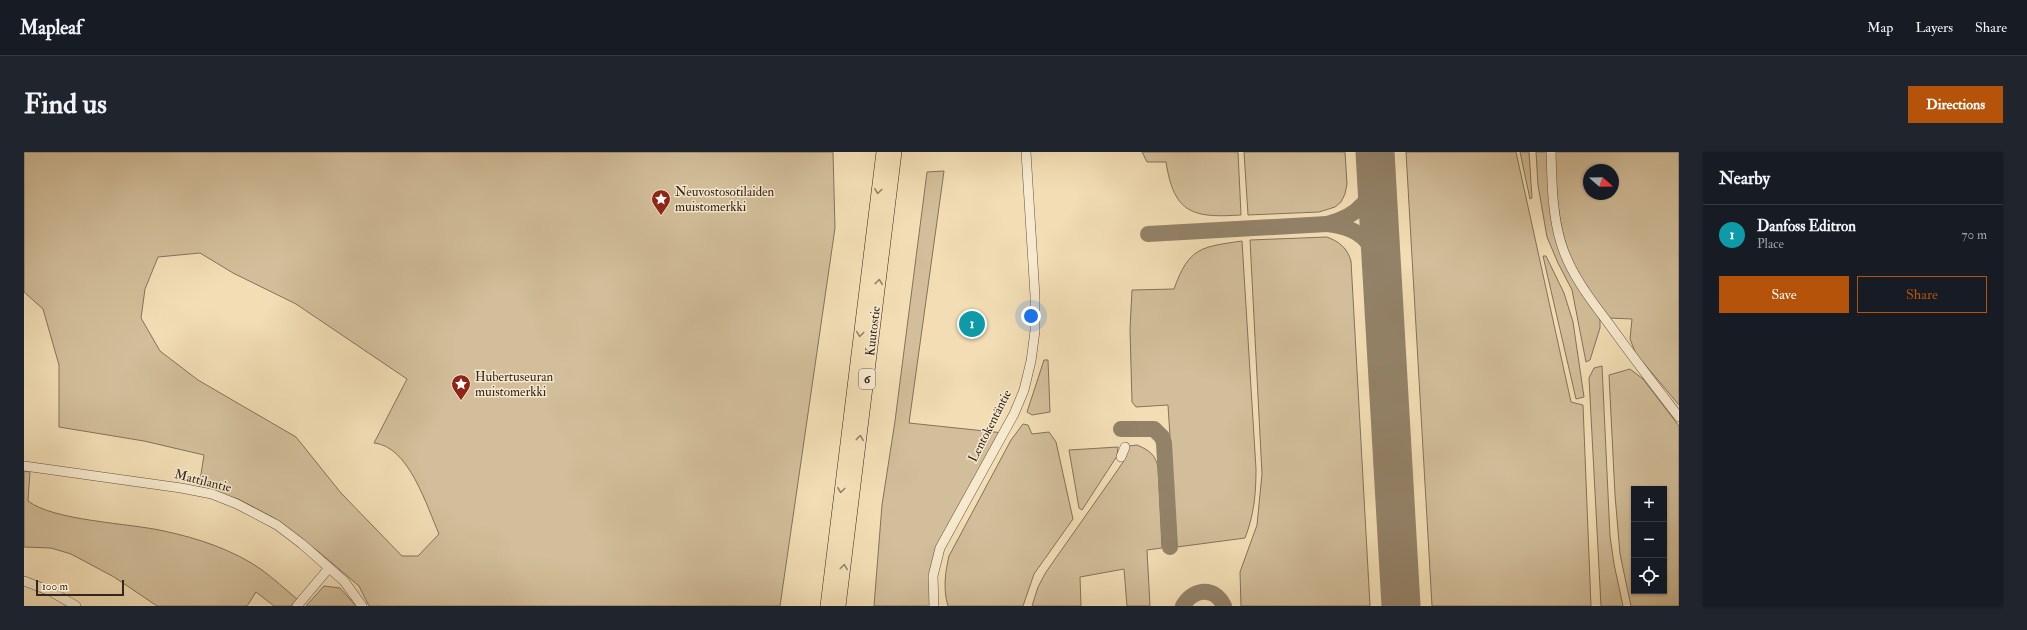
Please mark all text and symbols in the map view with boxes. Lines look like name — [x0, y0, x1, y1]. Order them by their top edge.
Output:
text: Mapleaf — [20, 16, 82, 40]
text: Map — [1867, 19, 1893, 36]
text: Layers — [1915, 19, 1953, 36]
text: Share — [1975, 19, 2007, 36]
button: Directions — [1908, 86, 2003, 123]
text: Find us — [24, 87, 107, 122]
north arrow — [1583, 164, 1619, 200]
text: Nearby — [1719, 168, 1770, 189]
place label: Neuvostosotilaiden muistomerkki — [675, 184, 774, 215]
place icon: Neuvostosotilaiden muistomerkki — [650, 188, 672, 216]
one-way arrow — [874, 188, 883, 194]
text: Danfoss Editron — [1757, 217, 1856, 236]
text: 1 — [1730, 227, 1734, 243]
text: 70 m — [1962, 227, 1987, 243]
text: Place — [1757, 236, 1784, 252]
button: Save — [1719, 276, 1849, 313]
button: Share — [1857, 276, 1987, 313]
one-way arrow — [875, 278, 884, 285]
street label: Kuutostie — [862, 305, 884, 357]
your location — [1021, 306, 1041, 326]
pin: 1 — [959, 309, 985, 339]
one-way arrow — [856, 331, 865, 337]
place label: Hubertuseuran muistomerkki — [475, 369, 554, 400]
road number: 6 — [859, 369, 875, 389]
place icon: Hubertuseuran muistomerkki — [450, 373, 472, 401]
street label: Lentokentäntie — [965, 387, 1015, 465]
one-way arrow — [855, 435, 864, 441]
street label: Mattilantie — [173, 466, 234, 496]
map controls — [1631, 486, 1667, 594]
button: + — [1631, 486, 1667, 522]
one-way arrow — [837, 487, 846, 493]
button: − — [1631, 522, 1667, 558]
button: locate — [1631, 558, 1667, 594]
one-way arrow — [839, 564, 848, 570]
scale bar — [36, 578, 124, 597]
text: 100 m — [42, 580, 68, 593]

